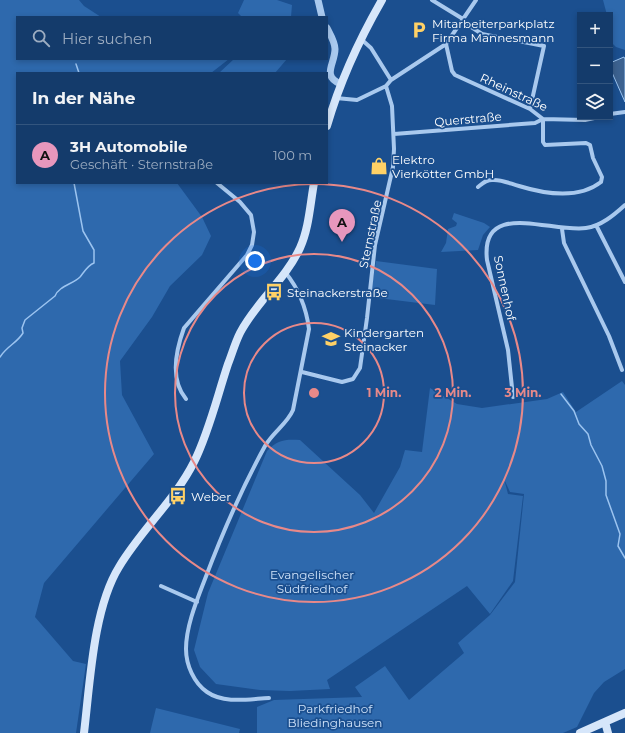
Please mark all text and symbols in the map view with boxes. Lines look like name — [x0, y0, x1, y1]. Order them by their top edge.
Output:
map controls — [577, 12, 613, 120]
button: + — [577, 12, 613, 48]
search box — [16, 16, 328, 60]
place label: Mitarbeiterparkplatz Firma Mannesmann — [432, 16, 555, 45]
parking icon: Mitarbeiterparkplatz Firma Mannesmann — [409, 20, 429, 40]
icon: search — [30, 27, 52, 49]
text: Hier suchen — [62, 29, 152, 48]
button: − — [577, 48, 613, 84]
street label: Rheinstraße — [478, 70, 550, 114]
button: layers — [577, 84, 613, 120]
text: In der Nähe — [32, 88, 136, 108]
street label: Querstraße — [434, 109, 502, 129]
text: 3H Automobile — [70, 137, 187, 156]
text: A — [40, 147, 50, 163]
text: 100 m — [273, 147, 312, 163]
place label: Elektro Vierkötter GmbH — [392, 152, 494, 181]
text: Geschäft · Sternstraße — [70, 156, 213, 172]
shop icon: Elektro Vierkötter GmbH — [369, 156, 389, 176]
street label: Sternstraße — [355, 198, 385, 270]
pin: A — [329, 209, 355, 242]
your location — [245, 251, 265, 271]
street label: Sonnenhof — [491, 254, 519, 323]
bus stop icon: Steinackerstraße — [264, 282, 284, 302]
place label: Steinackerstraße — [287, 285, 388, 300]
place label: Kindergarten Steinacker — [344, 325, 424, 354]
school or university icon: Kindergarten Steinacker — [321, 329, 341, 349]
text: 1 Min. — [367, 385, 401, 400]
text: 2 Min. — [435, 385, 471, 400]
text: 3 Min. — [503, 385, 542, 400]
centre of rings — [307, 386, 321, 400]
bus stop icon: Weber — [168, 486, 188, 506]
place label: Weber — [191, 489, 231, 504]
park label: Evangelischer Südfriedhof — [270, 567, 354, 596]
park label: Parkfriedhof Bliedinghausen — [288, 701, 382, 730]

